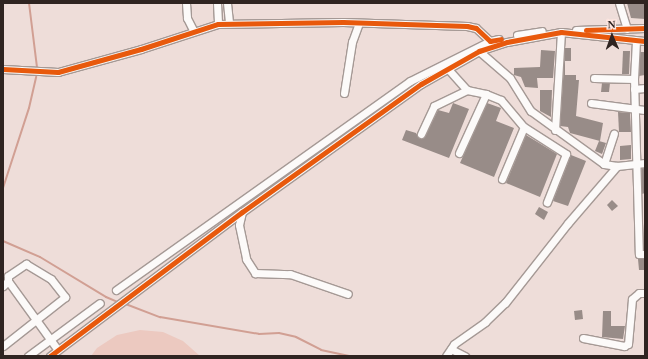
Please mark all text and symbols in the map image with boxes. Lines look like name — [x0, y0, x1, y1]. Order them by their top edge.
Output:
north arrow — [592, 16, 632, 56]
text: N — [607, 18, 616, 30]

